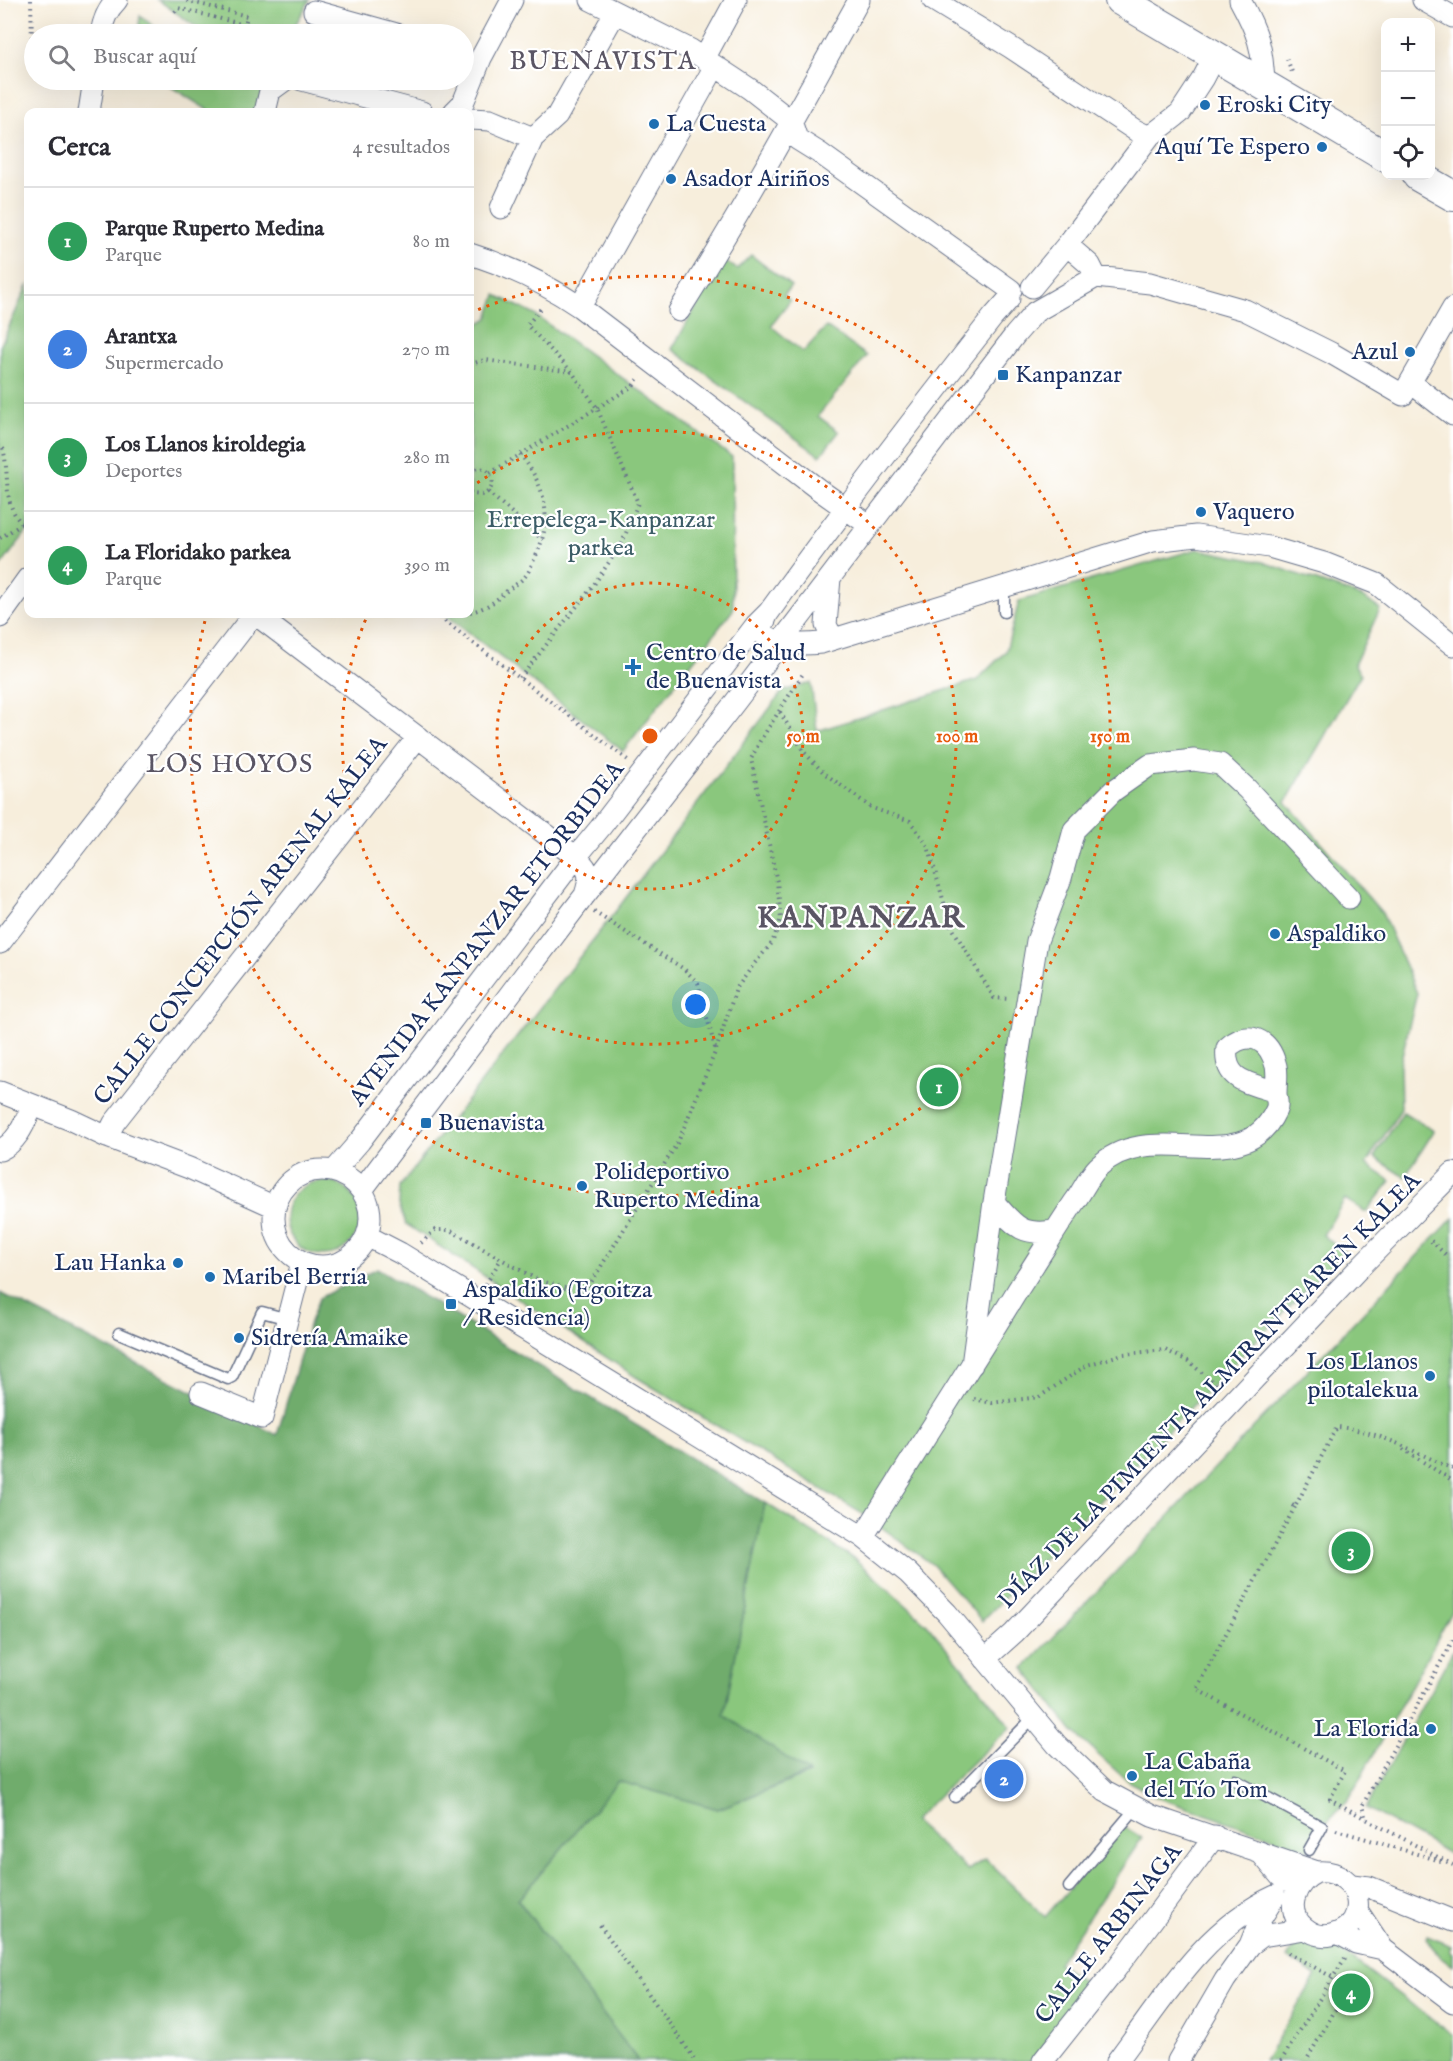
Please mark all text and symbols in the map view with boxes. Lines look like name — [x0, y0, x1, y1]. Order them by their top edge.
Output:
map controls — [1381, 18, 1435, 180]
button: + — [1381, 18, 1435, 72]
search box — [24, 24, 474, 90]
icon: search — [45, 41, 78, 74]
text: Buscar aquí — [93, 43, 196, 71]
district label: BUENAVISTA — [509, 45, 697, 78]
button: − — [1381, 72, 1435, 126]
place label: Eroski City — [1217, 90, 1332, 121]
marker: Eroski City — [1198, 98, 1212, 112]
place label: La Cuesta — [666, 109, 767, 140]
marker: La Cuesta — [647, 117, 661, 131]
button: locate — [1381, 126, 1435, 180]
text: Cerca — [48, 131, 110, 164]
place label: Aquí Te Espero — [1154, 132, 1310, 163]
text: 4 resultados — [352, 135, 450, 160]
marker: Aquí Te Espero — [1315, 140, 1329, 154]
place label: Asador Airiños — [682, 164, 830, 195]
marker: Asador Airiños — [664, 172, 678, 186]
text: Parque Ruperto Medina — [105, 215, 324, 243]
text: 1 — [64, 229, 71, 254]
text: 80 m — [413, 229, 450, 254]
text: Parque — [105, 243, 162, 268]
text: Arantxa — [105, 323, 177, 351]
text: 2 — [63, 337, 72, 362]
text: 270 m — [402, 337, 450, 362]
place label: Azul — [1351, 337, 1398, 368]
marker: Azul — [1403, 345, 1417, 359]
text: Supermercado — [105, 351, 224, 376]
place label: Kanpanzar — [1015, 360, 1122, 391]
marker: Kanpanzar — [996, 368, 1010, 382]
text: Los Llanos kiroldegia — [105, 431, 305, 459]
text: 3 — [64, 445, 71, 470]
text: 280 m — [403, 445, 450, 470]
text: Deportes — [105, 459, 182, 484]
place label: Vaquero — [1212, 497, 1295, 528]
park label: Errepelega-Kanpanzar parkea — [487, 505, 715, 564]
marker: Vaquero — [1194, 505, 1208, 519]
text: La Floridako parkea — [105, 539, 291, 567]
text: 4 — [63, 553, 72, 578]
text: 390 m — [404, 553, 450, 578]
text: Parque — [105, 567, 162, 592]
place label: Centro de Salud de Buenavista — [646, 638, 806, 697]
marker: Centro de Salud de Buenavista — [624, 658, 642, 676]
centre of rings — [640, 726, 660, 746]
text: 50 m — [786, 726, 820, 749]
text: 100 m — [936, 726, 978, 749]
text: 150 m — [1090, 726, 1130, 749]
street label: CALLE CONCEPCIÓN ARENAL KALEA — [87, 730, 395, 1112]
district label: LOS HOYOS — [146, 748, 314, 781]
street label: AVENIDA KANPANZAR ETORBIDEA — [342, 755, 632, 1114]
district label: KANPANZAR — [757, 900, 966, 938]
place label: Aspaldiko — [1286, 919, 1386, 950]
marker: Aspaldiko — [1268, 927, 1282, 941]
your location — [681, 990, 710, 1019]
pin: 1 — [920, 1064, 958, 1110]
place label: Buenavista — [438, 1108, 545, 1139]
marker: Buenavista — [419, 1116, 433, 1130]
place label: Polideportivo Ruperto Medina — [594, 1157, 760, 1216]
street label: DÍAZ DE LA PIMIENTA ALMIRANTEAREN KALEA — [992, 1165, 1429, 1616]
marker: Polideportivo Ruperto Medina — [575, 1179, 589, 1193]
place label: Lau Hanka — [54, 1248, 167, 1279]
marker: Lau Hanka — [171, 1256, 185, 1270]
place label: Maribel Berria — [222, 1262, 368, 1293]
marker: Maribel Berria — [203, 1270, 217, 1284]
place label: Aspaldiko (Egoitza / Residencia) — [462, 1275, 653, 1334]
marker: Aspaldiko (Egoitza / Residencia) — [444, 1297, 458, 1311]
place label: Sidrería Amaike — [251, 1323, 408, 1354]
marker: Sidrería Amaike — [232, 1331, 246, 1345]
place label: Los Llanos pilotalekua — [1306, 1347, 1419, 1406]
marker: Los Llanos pilotalekua — [1423, 1369, 1437, 1383]
pin: 3 — [1332, 1528, 1370, 1574]
place label: La Florida — [1313, 1714, 1420, 1745]
marker: La Florida — [1424, 1722, 1438, 1736]
place label: La Cabaña del Tío Tom — [1144, 1747, 1268, 1806]
pin: 2 — [984, 1756, 1024, 1802]
marker: La Cabaña del Tío Tom — [1125, 1769, 1139, 1783]
street label: CALLE ARBINAGA — [1029, 1837, 1190, 2031]
pin: 4 — [1332, 1970, 1370, 2016]

